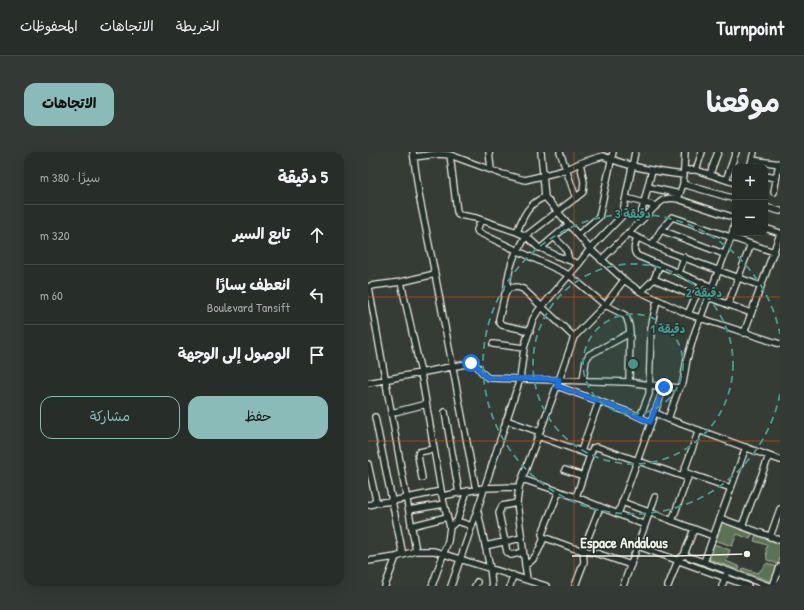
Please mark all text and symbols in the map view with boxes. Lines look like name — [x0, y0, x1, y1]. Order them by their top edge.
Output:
text: Turnpoint — [716, 15, 784, 41]
text: المحفوظات — [20, 16, 78, 35]
text: الاتجاهات — [100, 16, 154, 35]
text: الخريطة — [176, 16, 219, 35]
button: الاتجاهات — [24, 83, 114, 126]
text: موقعنا — [706, 83, 780, 121]
map controls — [732, 164, 768, 236]
button: + — [732, 164, 768, 200]
text: 5 دقيقة — [278, 165, 328, 188]
text: سيرًا · 380 m — [40, 168, 100, 186]
button: − — [732, 200, 768, 236]
text: 3 دقيقة — [615, 205, 651, 222]
text: تابع السير — [233, 223, 290, 244]
icon: ahead — [306, 224, 328, 246]
text: 320 m — [40, 226, 70, 244]
text: انعطف يسارًا — [216, 274, 290, 295]
icon: left — [306, 284, 328, 306]
text: 2 دقيقة — [686, 284, 722, 301]
text: 60 m — [40, 286, 63, 304]
text: Boulevard Tansift — [207, 298, 290, 316]
text: 1 دقيقة — [651, 320, 686, 337]
text: الوصول إلى الوجهة — [178, 343, 290, 364]
icon: arrive — [306, 344, 328, 366]
route start — [462, 354, 480, 372]
centre of rings — [626, 357, 640, 371]
route end — [655, 378, 673, 396]
button: مشاركة — [40, 396, 180, 439]
button: حفظ — [188, 396, 328, 439]
callout: Espace Andalous — [572, 529, 676, 556]
text: Espace Andalous — [580, 532, 668, 554]

